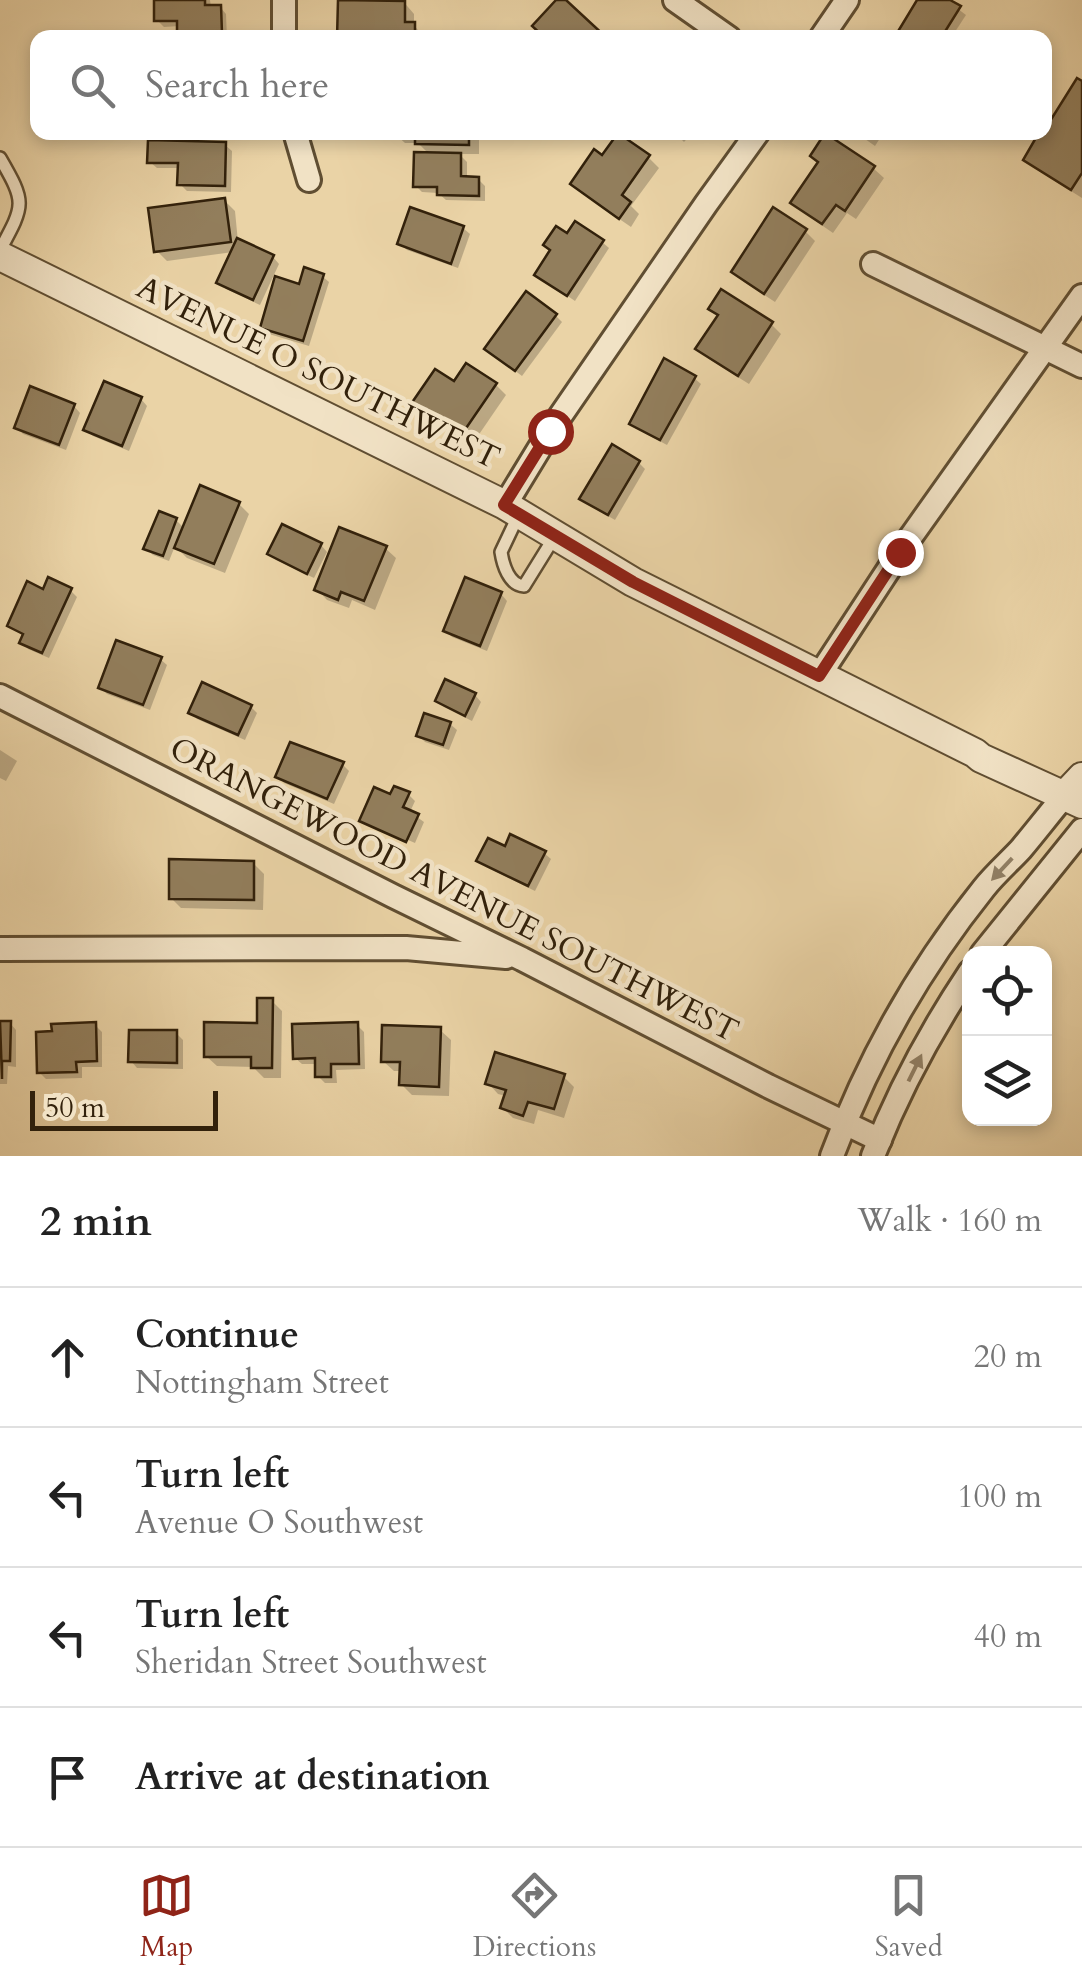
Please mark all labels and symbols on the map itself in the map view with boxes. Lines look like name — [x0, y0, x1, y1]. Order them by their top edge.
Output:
street label: AVENUE O SOUTHWEST — [129, 266, 507, 480]
route start — [528, 409, 574, 455]
route end — [878, 530, 924, 576]
street label: ORANGEWOOD AVENUE SOUTHWEST — [162, 727, 746, 1053]
one-way arrow — [991, 856, 1013, 881]
one-way arrow — [906, 1053, 923, 1082]
scale bar — [30, 1086, 218, 1130]

